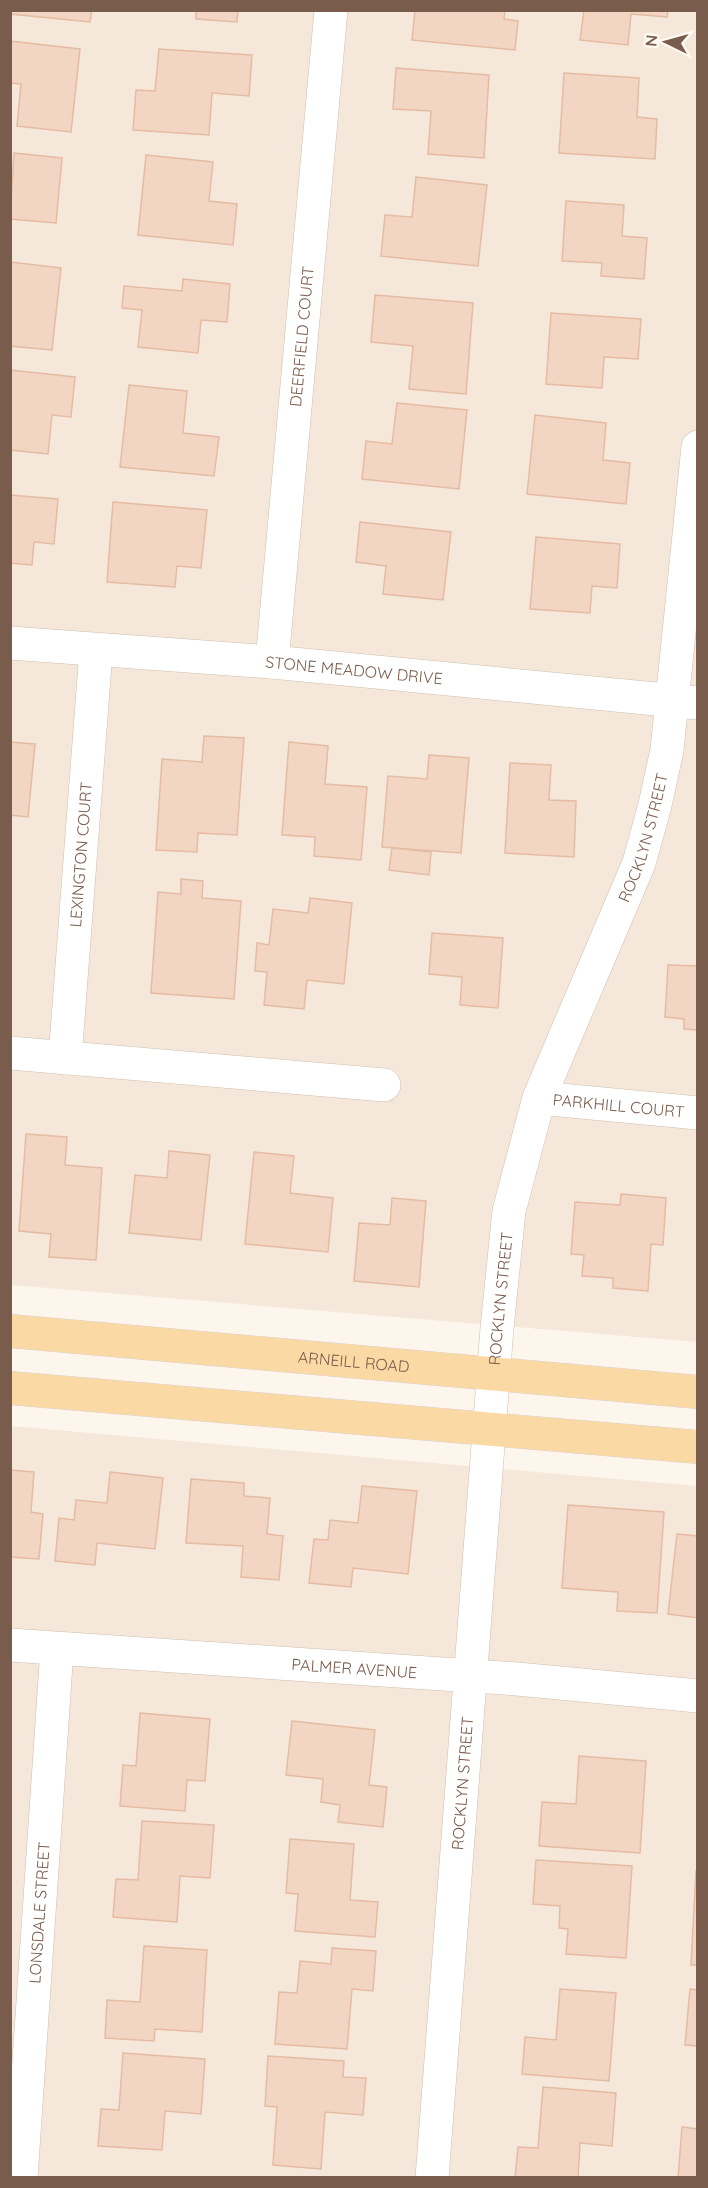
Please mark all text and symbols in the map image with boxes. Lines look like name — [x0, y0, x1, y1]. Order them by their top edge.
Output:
north arrow — [636, 12, 696, 72]
text: N — [641, 34, 662, 47]
street label: DEERFIELD COURT — [285, 265, 318, 408]
street label: STONE MEADOW DRIVE — [265, 652, 443, 688]
street label: ROCKLYN STREET — [614, 771, 672, 905]
street label: LEXINGTON COURT — [65, 781, 96, 928]
street label: PARKHILL COURT — [552, 1089, 686, 1122]
street label: ROCKLYN STREET — [484, 1231, 517, 1366]
street label: ARNEILL ROAD — [297, 1347, 410, 1376]
street label: PALMER AVENUE — [291, 1654, 418, 1682]
street label: ROCKLYN STREET — [447, 1715, 477, 1851]
street label: LONSDALE STREET — [24, 1841, 54, 1984]

